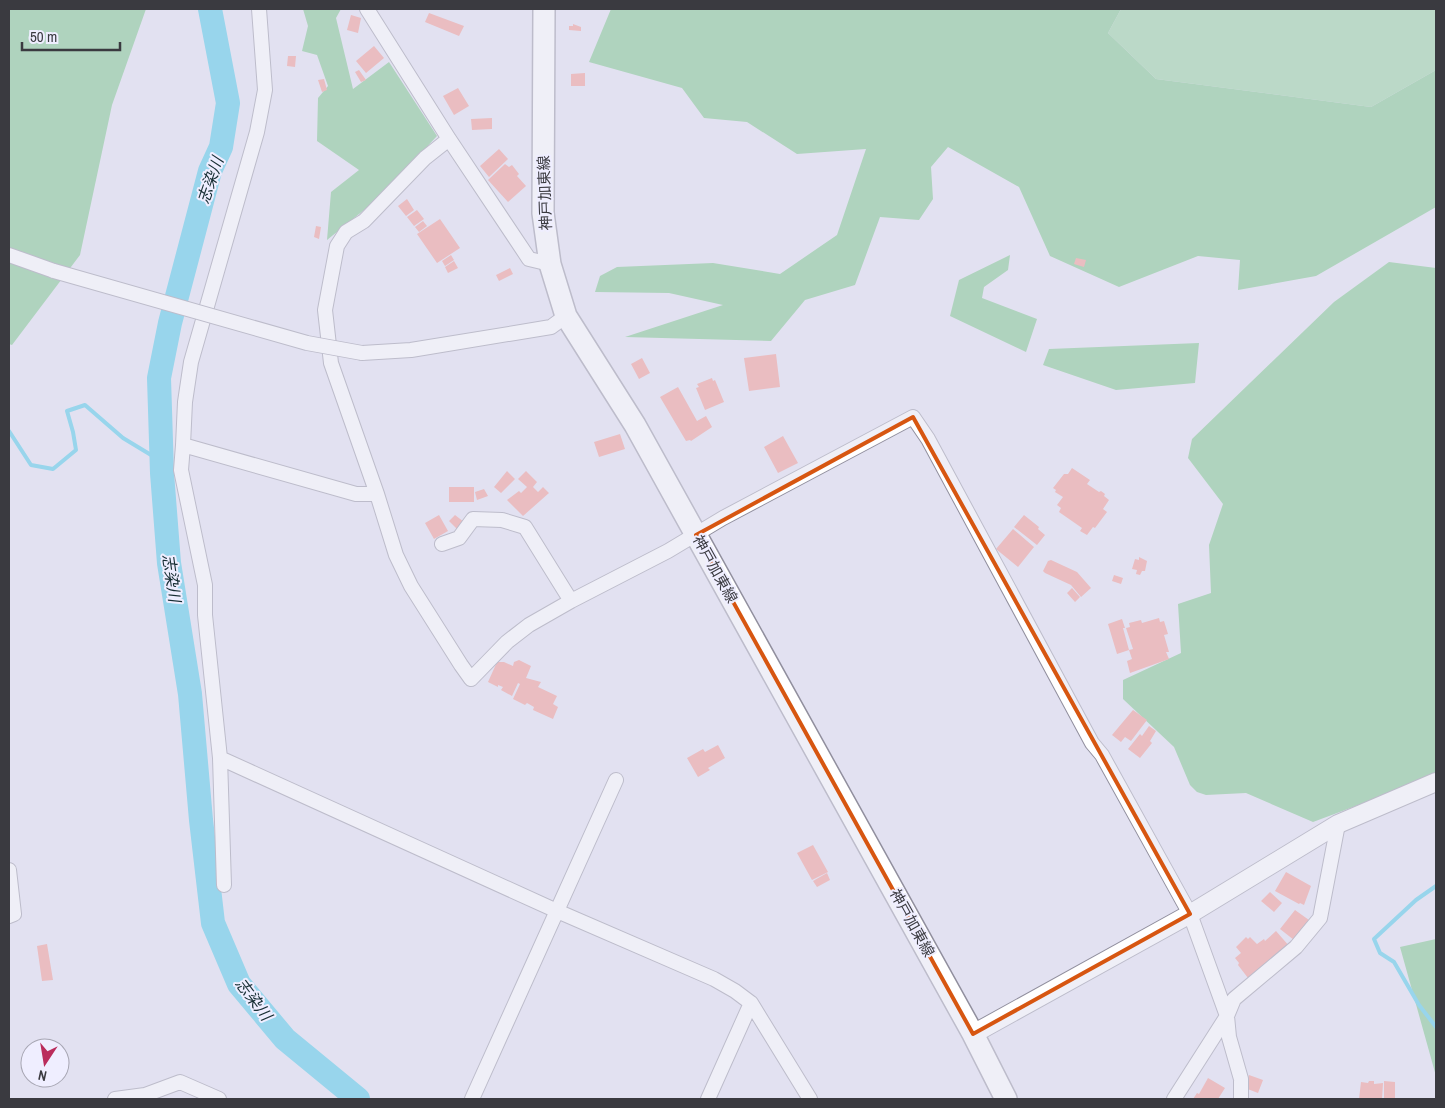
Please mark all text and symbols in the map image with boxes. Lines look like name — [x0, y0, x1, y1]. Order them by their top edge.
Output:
scale bar — [22, 20, 120, 52]
text: 50 m — [30, 26, 57, 47]
water label: 志染川 — [192, 152, 229, 206]
street label: 神戸加東線 — [533, 155, 556, 231]
street label: 神戸加東線 — [688, 531, 743, 607]
water label: 志染川 — [158, 553, 187, 605]
street label: 神戸加東線 — [885, 885, 940, 961]
water label: 志染川 — [231, 973, 278, 1026]
north arrow — [20, 1038, 70, 1088]
text: N — [36, 1066, 48, 1085]

